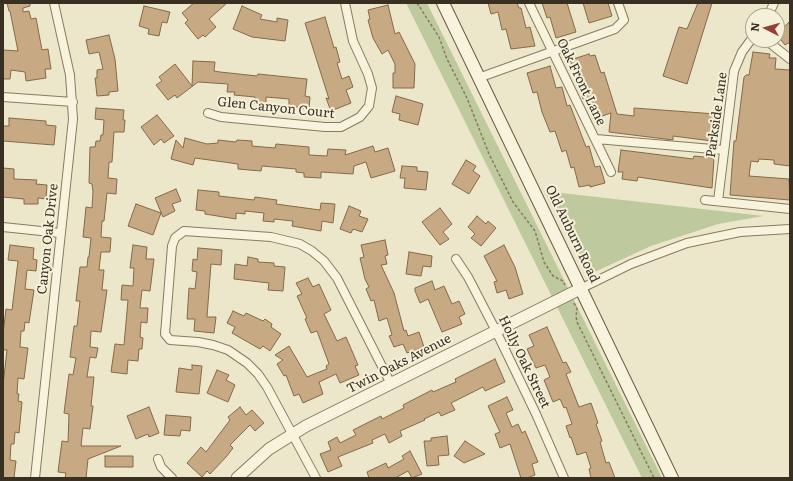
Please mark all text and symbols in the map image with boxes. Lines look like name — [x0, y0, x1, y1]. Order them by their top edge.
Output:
north arrow — [745, 8, 785, 48]
text: N — [746, 21, 762, 32]
street label: Oak Front Lane — [553, 36, 609, 128]
street label: Parkside Lane — [703, 71, 731, 159]
street label: Glen Canyon Court — [217, 94, 335, 122]
street label: Canyon Oak Drive — [34, 183, 62, 295]
street label: Old Auburn Road — [542, 183, 602, 285]
street label: Holly Oak Street — [495, 313, 553, 411]
street label: Twin Oaks Avenue — [344, 331, 454, 397]

